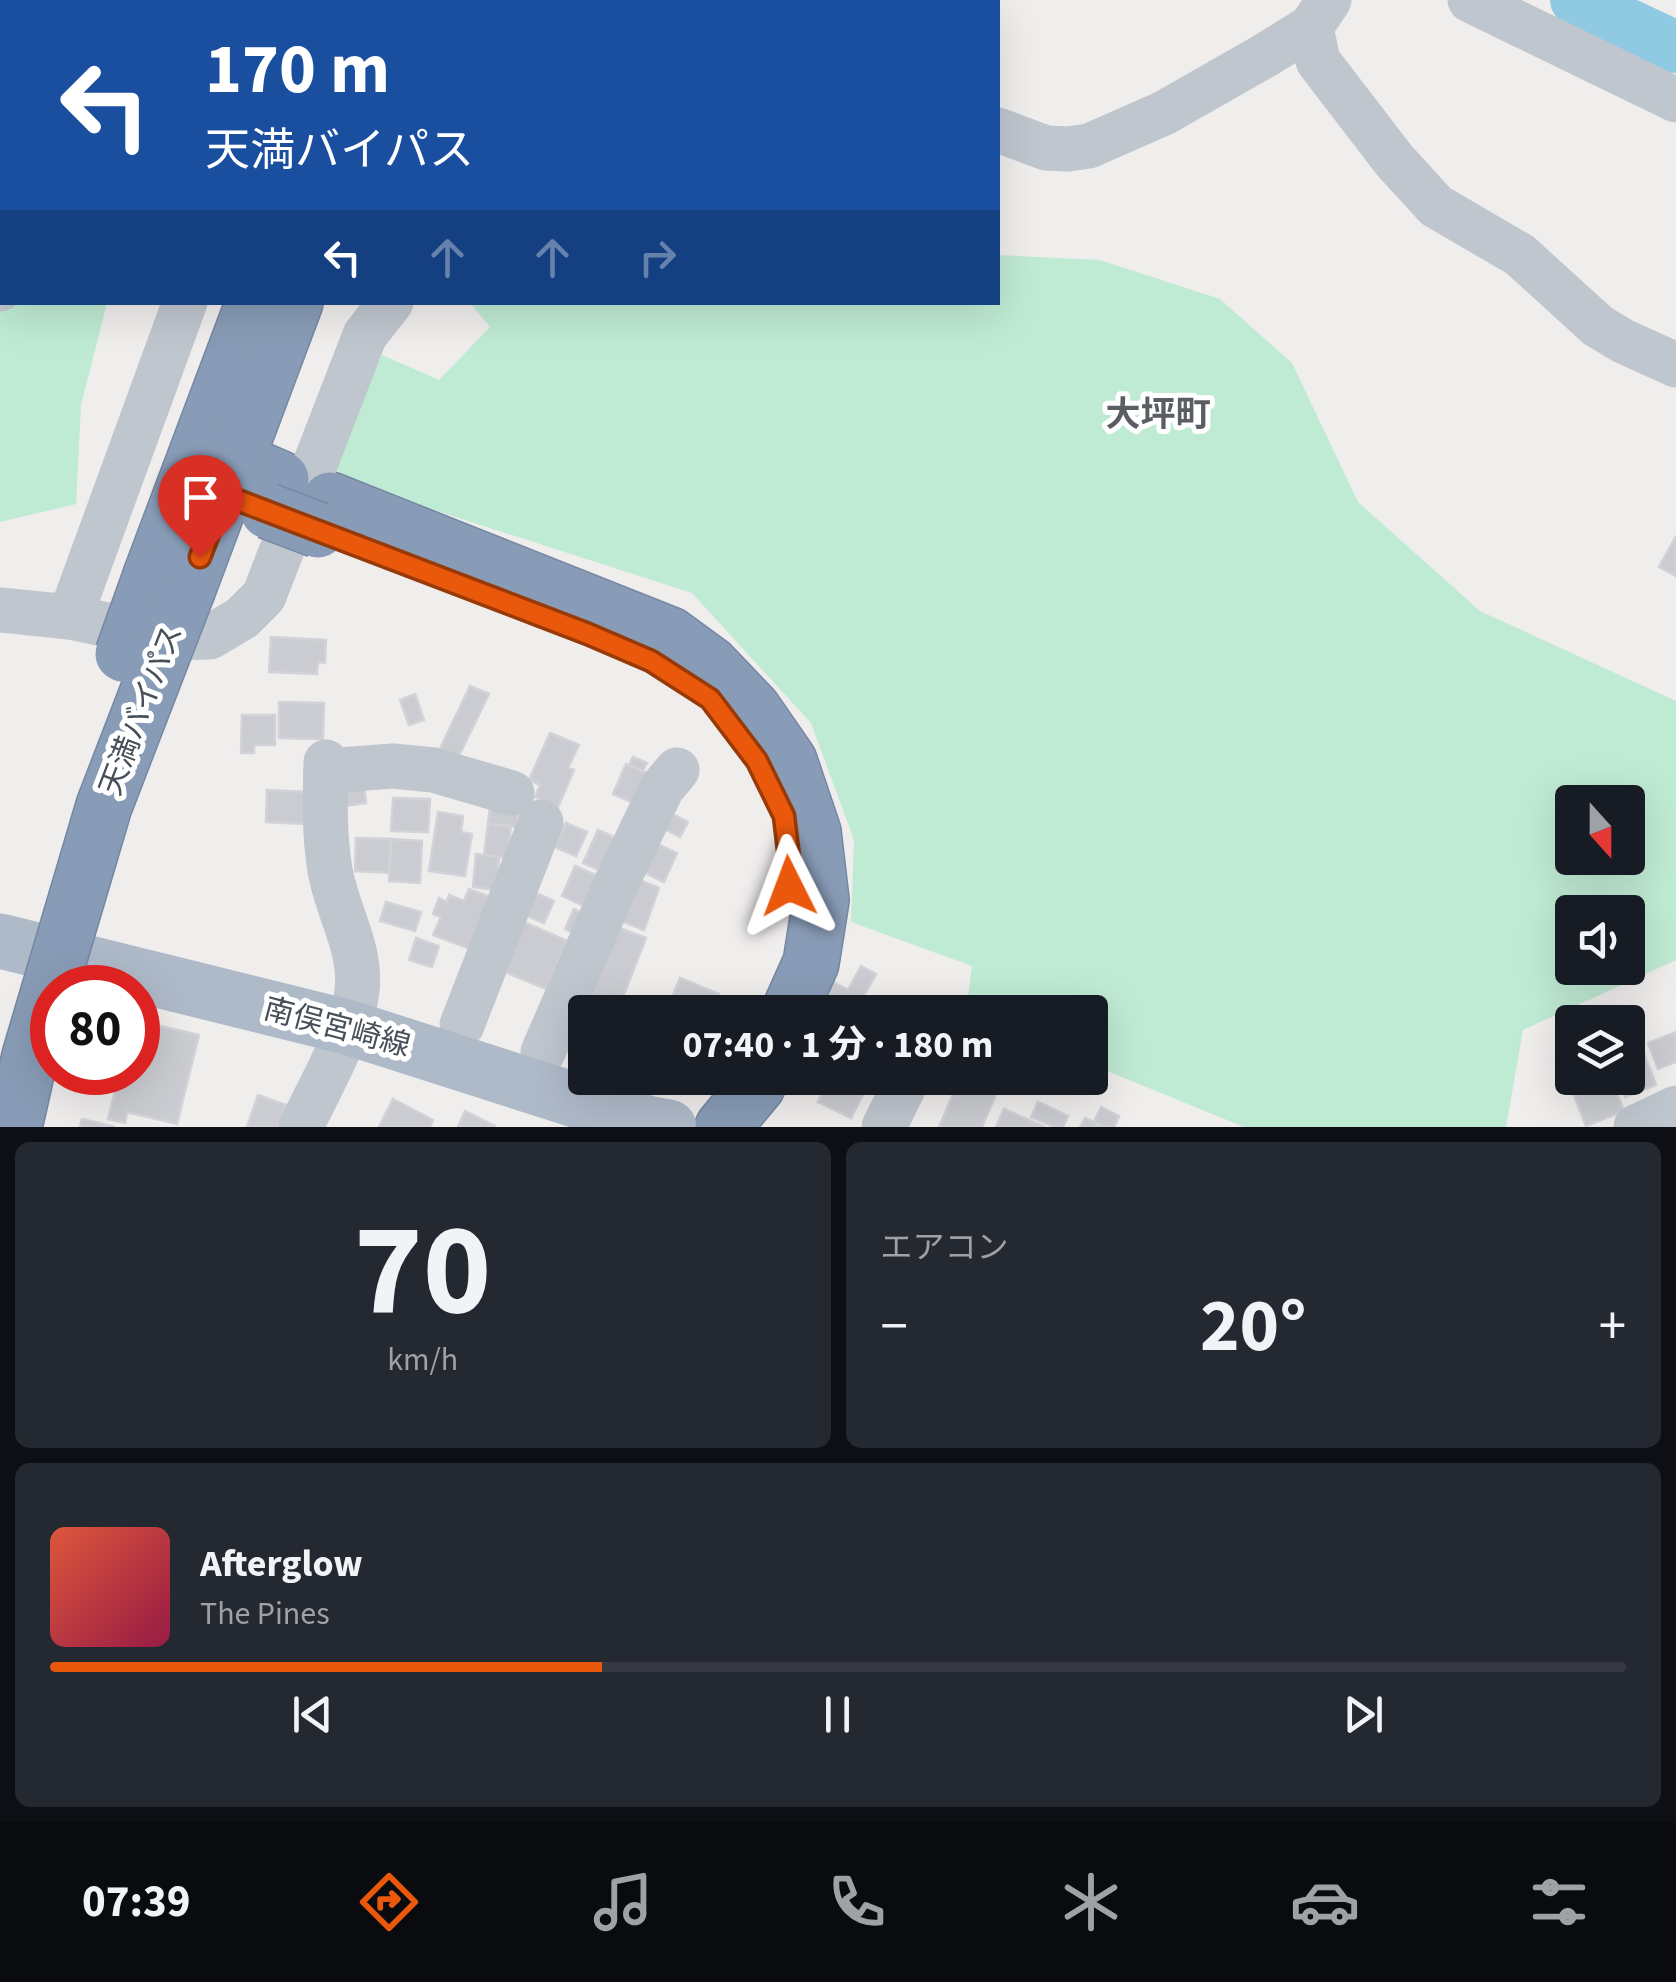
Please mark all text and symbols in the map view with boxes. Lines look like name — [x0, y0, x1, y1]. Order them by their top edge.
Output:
text: 170 m — [205, 20, 390, 120]
icon: left — [40, 40, 170, 170]
text: 天満バイパス — [205, 119, 474, 183]
icon: left — [315, 230, 370, 285]
icon: ahead — [420, 230, 475, 285]
icon: ahead — [525, 230, 580, 285]
icon: right — [630, 230, 685, 285]
district label: 大坪町 — [1105, 390, 1211, 440]
pin — [158, 455, 243, 558]
icon: arrive — [173, 470, 228, 525]
street label: 天満バイパス — [89, 619, 194, 802]
north arrow — [1555, 785, 1645, 875]
map controls — [1555, 785, 1645, 1095]
position arrow — [737, 834, 841, 938]
button: sound — [1555, 895, 1645, 985]
speed limit sign: 80 — [30, 965, 160, 1095]
street label: 南俣宮崎線 — [259, 987, 415, 1068]
button: layers — [1555, 1005, 1645, 1095]
text: 07:40 · 1 分 · 180 m — [683, 1018, 993, 1072]
text: 70 — [354, 1179, 491, 1364]
text: エアコン — [881, 1225, 1009, 1271]
text: 20° — [1200, 1273, 1307, 1380]
text: − — [881, 1288, 908, 1366]
text: + — [1599, 1288, 1626, 1366]
text: km/h — [387, 1337, 458, 1383]
text: Afterglow — [200, 1537, 363, 1591]
text: The Pines — [200, 1591, 330, 1637]
icon: previous — [285, 1687, 340, 1742]
icon: pause — [810, 1687, 865, 1742]
icon: next — [1336, 1687, 1391, 1742]
icon: directions — [354, 1867, 424, 1937]
icon: music — [588, 1867, 658, 1937]
icon: phone — [822, 1867, 892, 1937]
icon: climate — [1056, 1867, 1126, 1937]
icon: car — [1290, 1867, 1360, 1937]
icon: filters — [1524, 1867, 1594, 1937]
text: 07:39 — [82, 1870, 191, 1934]

